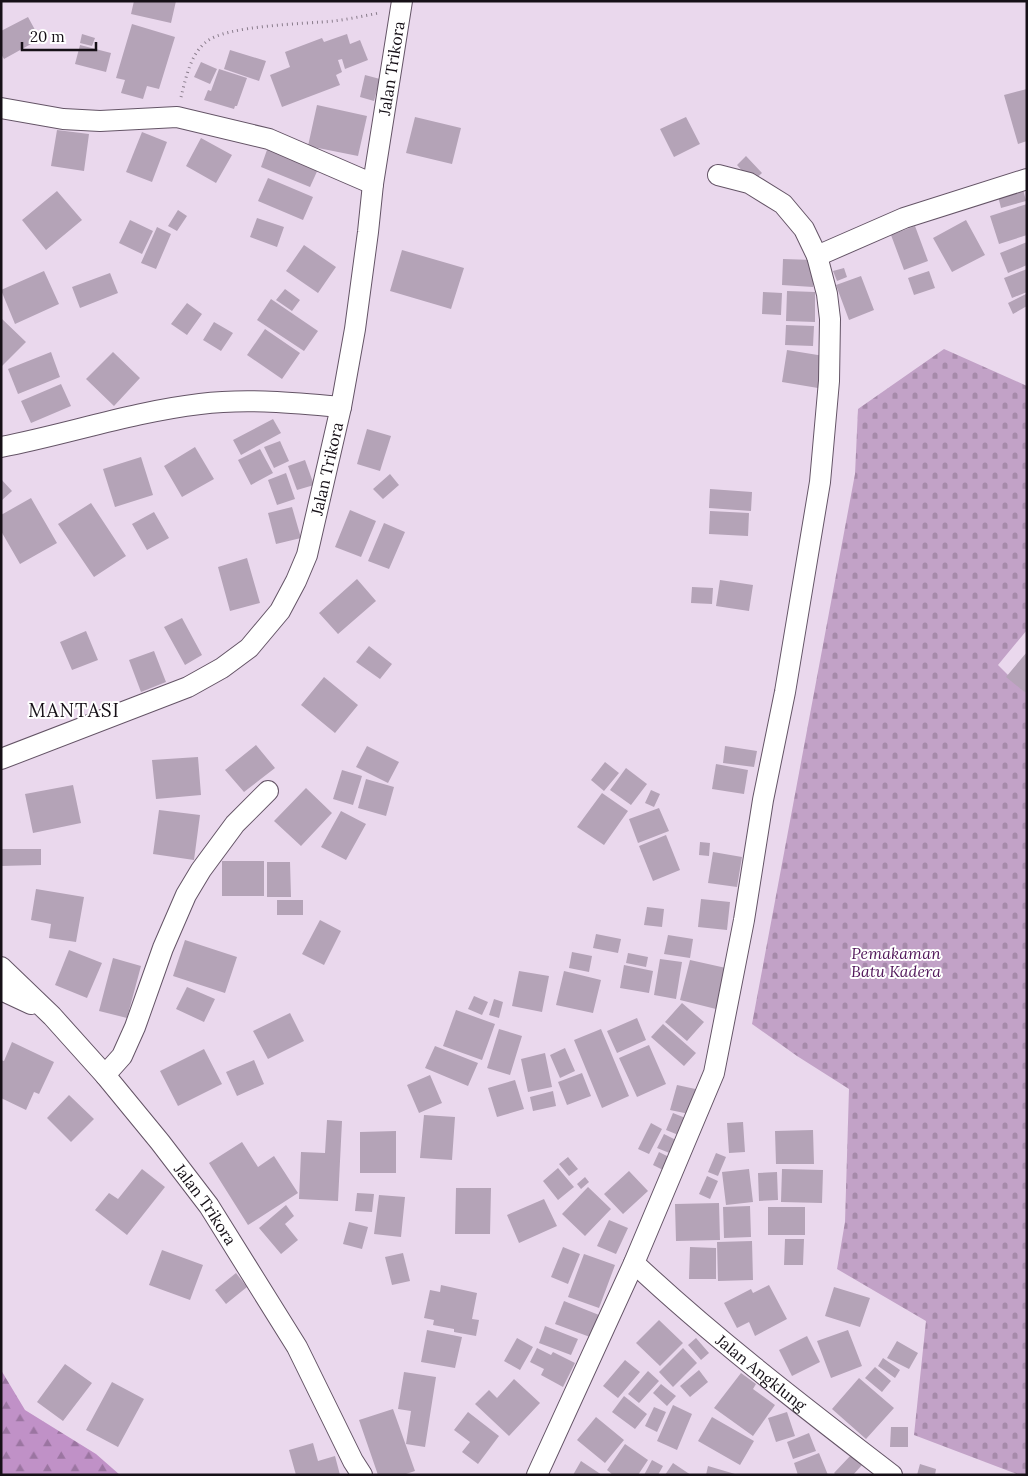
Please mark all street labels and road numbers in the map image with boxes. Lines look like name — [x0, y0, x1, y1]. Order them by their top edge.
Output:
street label: Jalan Trikora — [374, 20, 409, 118]
street label: Jalan Trikora — [306, 420, 347, 518]
street label: Jalan Trikora — [170, 1159, 241, 1249]
street label: Jalan Angklung — [711, 1329, 812, 1416]

